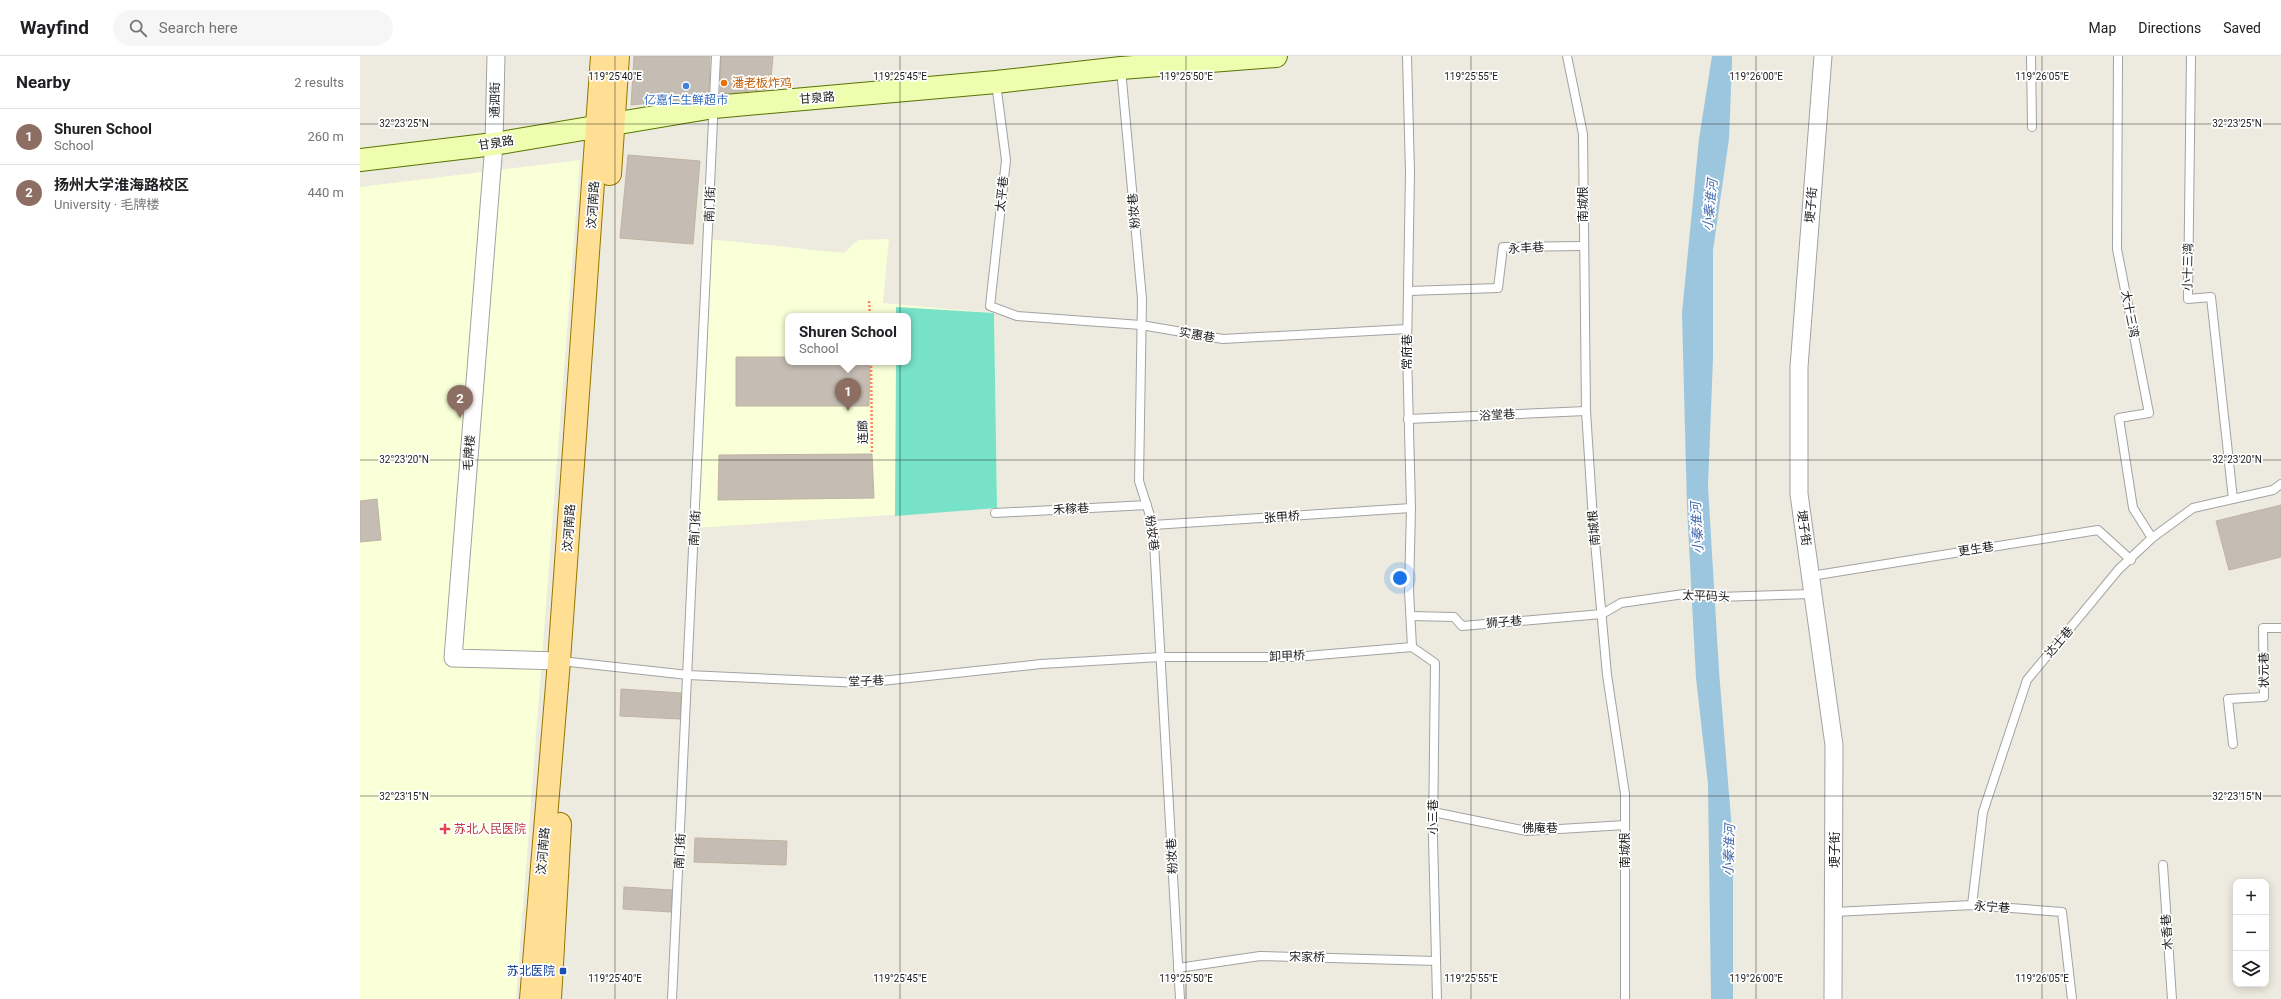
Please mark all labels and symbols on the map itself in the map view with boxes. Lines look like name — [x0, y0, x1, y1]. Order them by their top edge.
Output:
text: 119°25'40"E — [588, 71, 642, 82]
text: 119°25'45"E — [873, 71, 927, 82]
text: 119°25'50"E — [1159, 71, 1213, 82]
text: 119°25'55"E — [1444, 71, 1498, 82]
text: 119°26'00"E — [1729, 71, 1783, 82]
text: 119°26'05"E — [2015, 71, 2069, 82]
place label: 潘老板炸鸡 — [732, 76, 792, 90]
marker: 潘老板炸鸡 — [719, 78, 729, 88]
marker: 亿嘉仁生鲜超市 — [681, 81, 691, 91]
street label: 通泗街 — [488, 82, 502, 118]
street label: 甘泉路 — [798, 89, 836, 107]
place label: 亿嘉仁生鲜超市 — [644, 93, 728, 107]
text: 32°23'25"N — [379, 118, 429, 129]
text: 32°23'25"N — [2212, 118, 2262, 129]
street label: 甘泉路 — [477, 133, 515, 153]
street label: 太平巷 — [993, 175, 1011, 213]
water label: 小秦淮河 — [1700, 175, 1720, 232]
street label: 汶河南路 — [584, 181, 602, 229]
street label: 南门街 — [702, 186, 718, 222]
street label: 南城根 — [1576, 186, 1590, 222]
street label: 埂子街 — [1802, 186, 1820, 224]
street label: 粉妆巷 — [1125, 192, 1143, 230]
street label: 永丰巷 — [1508, 240, 1544, 256]
street label: 小十三湾 — [2181, 243, 2195, 291]
street label: 大十三湾 — [2119, 289, 2141, 339]
street label: 实惠巷 — [1178, 325, 1216, 345]
street label: 常府巷 — [1400, 334, 1414, 370]
pin: 1 — [835, 378, 861, 411]
pin: 2 — [447, 385, 473, 418]
street label: 浴堂巷 — [1479, 407, 1515, 423]
street label: 连廊 — [856, 420, 870, 444]
street label: 毛牌楼 — [460, 434, 478, 472]
text: 32°23'20"N — [379, 454, 429, 465]
text: 32°23'20"N — [2212, 454, 2262, 465]
water label: 小秦淮河 — [1688, 499, 1706, 554]
street label: 禾稼巷 — [1053, 501, 1089, 517]
street label: 汶河南路 — [560, 504, 578, 552]
street label: 张甲桥 — [1264, 509, 1300, 525]
street label: 南城根 — [1585, 509, 1603, 547]
street label: 埂子街 — [1795, 509, 1813, 547]
street label: 南门街 — [687, 510, 703, 546]
street label: 粉妆巷 — [1143, 514, 1161, 552]
street label: 更生巷 — [1957, 539, 1995, 559]
your location — [1390, 568, 1410, 588]
street label: 太平码头 — [1682, 588, 1730, 604]
street label: 狮子巷 — [1485, 613, 1523, 631]
street label: 达士巷 — [2042, 624, 2076, 660]
street label: 卸甲桥 — [1269, 648, 1305, 664]
street label: 状元巷 — [2257, 652, 2271, 688]
street label: 堂子巷 — [848, 673, 884, 689]
text: 32°23'15"N — [379, 791, 429, 802]
text: 32°23'15"N — [2212, 791, 2262, 802]
street label: 小三巷 — [1426, 799, 1440, 835]
street label: 佛庵巷 — [1522, 821, 1558, 835]
water label: 小秦淮河 — [1721, 821, 1738, 876]
place label: 苏北人民医院 — [454, 822, 526, 836]
marker: 苏北人民医院 — [439, 823, 451, 835]
street label: 汶河南路 — [534, 826, 552, 876]
street label: 南城根 — [1618, 832, 1632, 868]
street label: 埂子街 — [1828, 832, 1842, 868]
street label: 南门街 — [672, 833, 688, 869]
street label: 粉妆巷 — [1164, 838, 1180, 874]
street label: 永宁巷 — [1974, 899, 2010, 915]
street label: 木香巷 — [2159, 914, 2175, 950]
street label: 宋家桥 — [1289, 950, 1325, 964]
place label: 苏北医院 — [507, 964, 555, 978]
marker: 苏北医院 — [558, 966, 568, 976]
text: 119°25'40"E — [588, 973, 642, 984]
text: 119°25'45"E — [873, 973, 927, 984]
text: 119°25'50"E — [1159, 973, 1213, 984]
text: 119°25'55"E — [1444, 973, 1498, 984]
text: 119°26'00"E — [1729, 973, 1783, 984]
text: 119°26'05"E — [2015, 973, 2069, 984]

